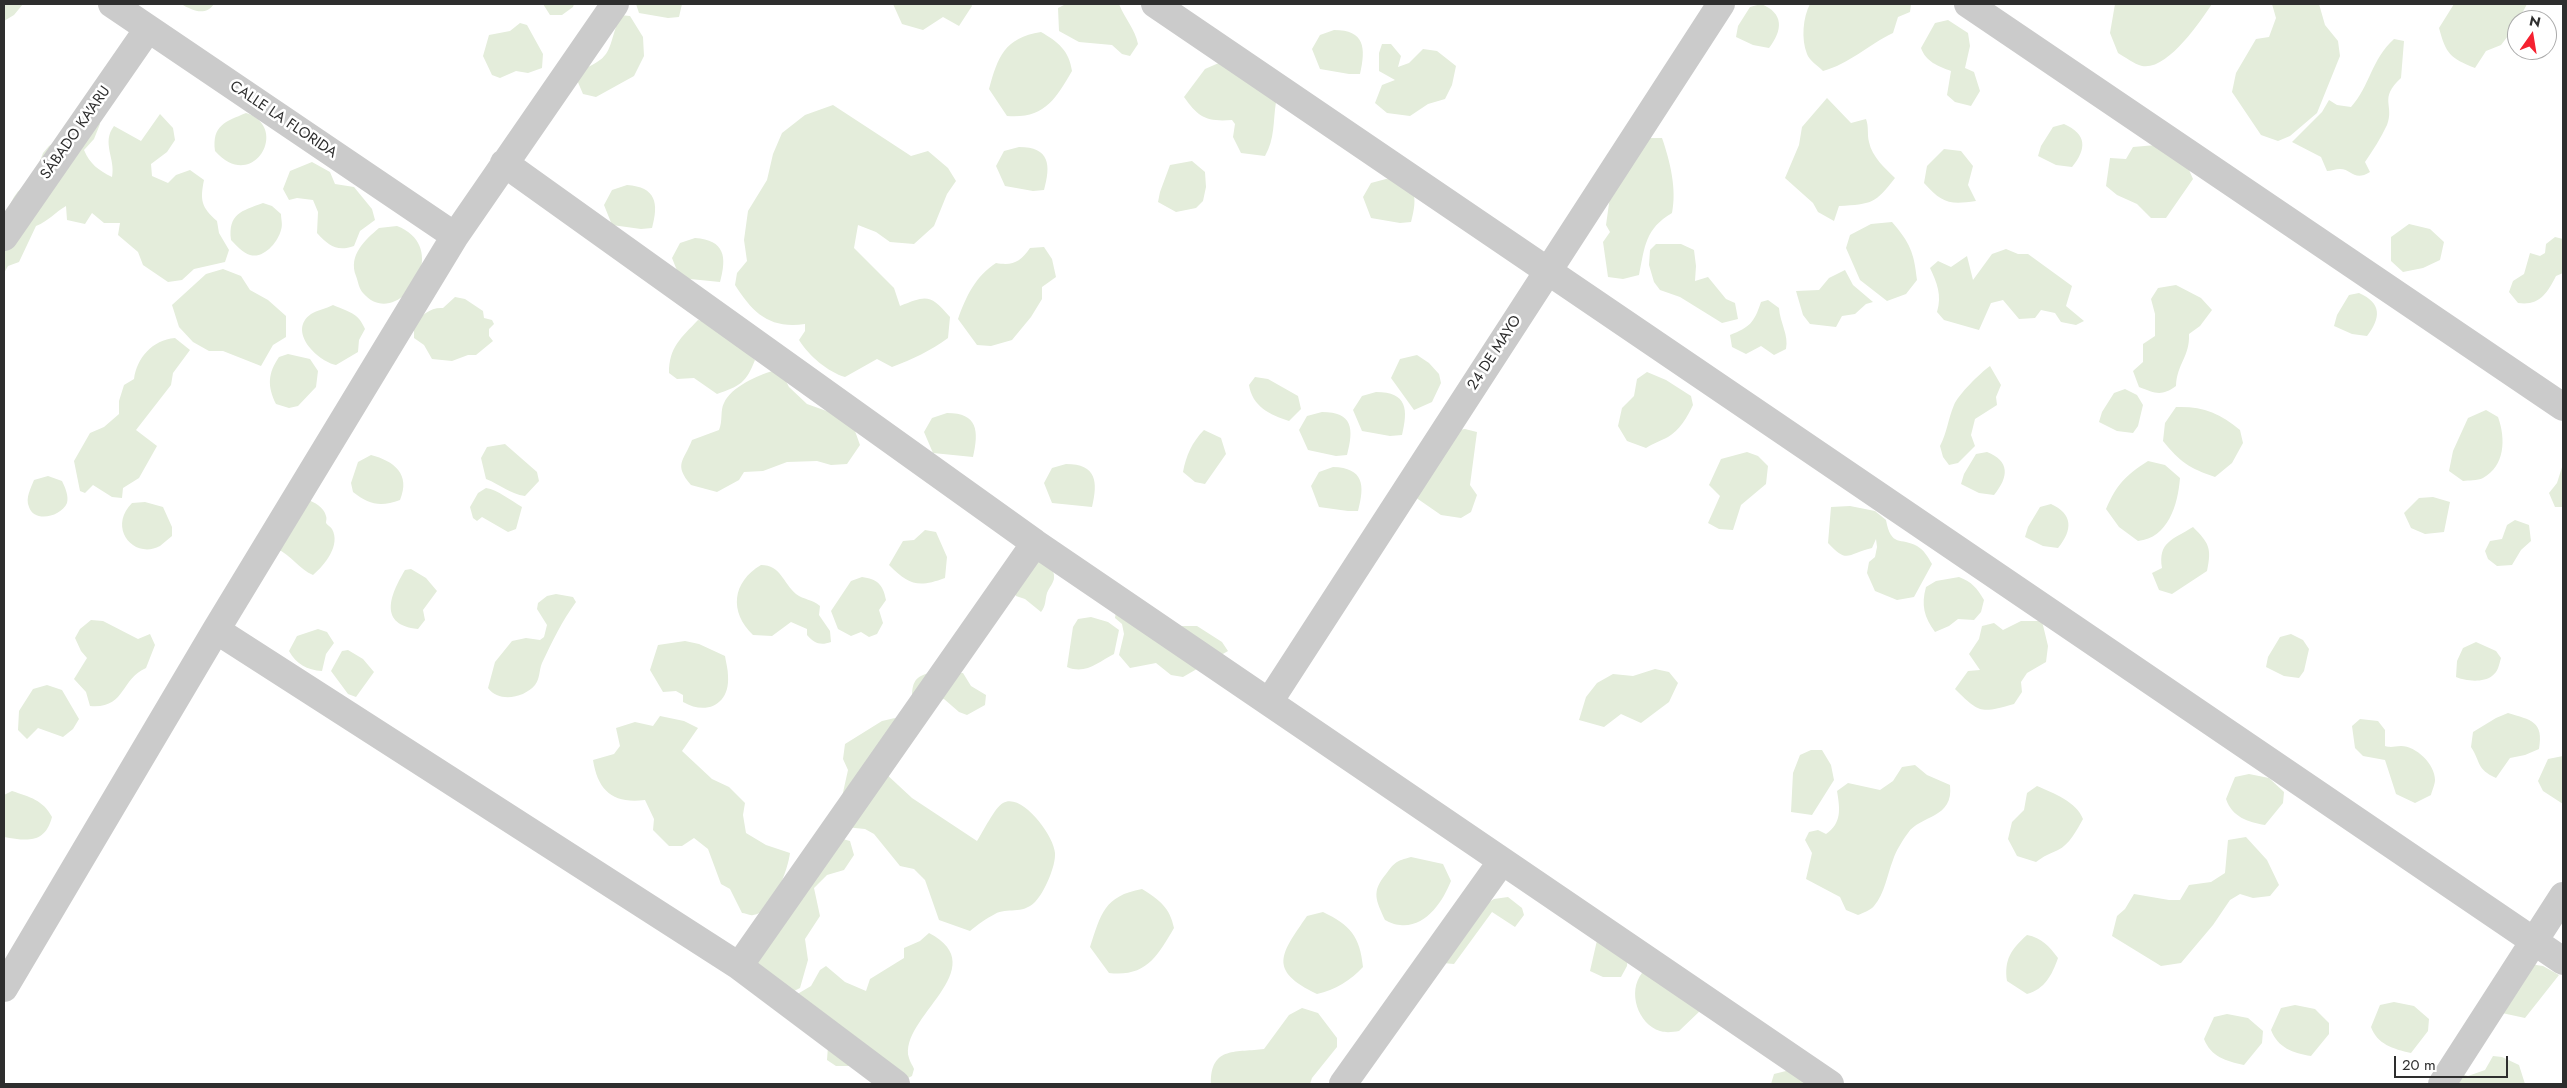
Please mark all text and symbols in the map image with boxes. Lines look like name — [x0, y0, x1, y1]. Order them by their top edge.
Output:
north arrow — [2507, 10, 2557, 60]
text: N — [2527, 10, 2543, 32]
street label: CALLE LA FLORIDA — [226, 78, 340, 162]
street label: SÁBADO KA'ARU — [37, 83, 115, 183]
street label: 24 DE MAYO — [1464, 312, 1526, 394]
scale bar — [2397, 1046, 2511, 1078]
text: 20 m — [2402, 1054, 2436, 1076]

